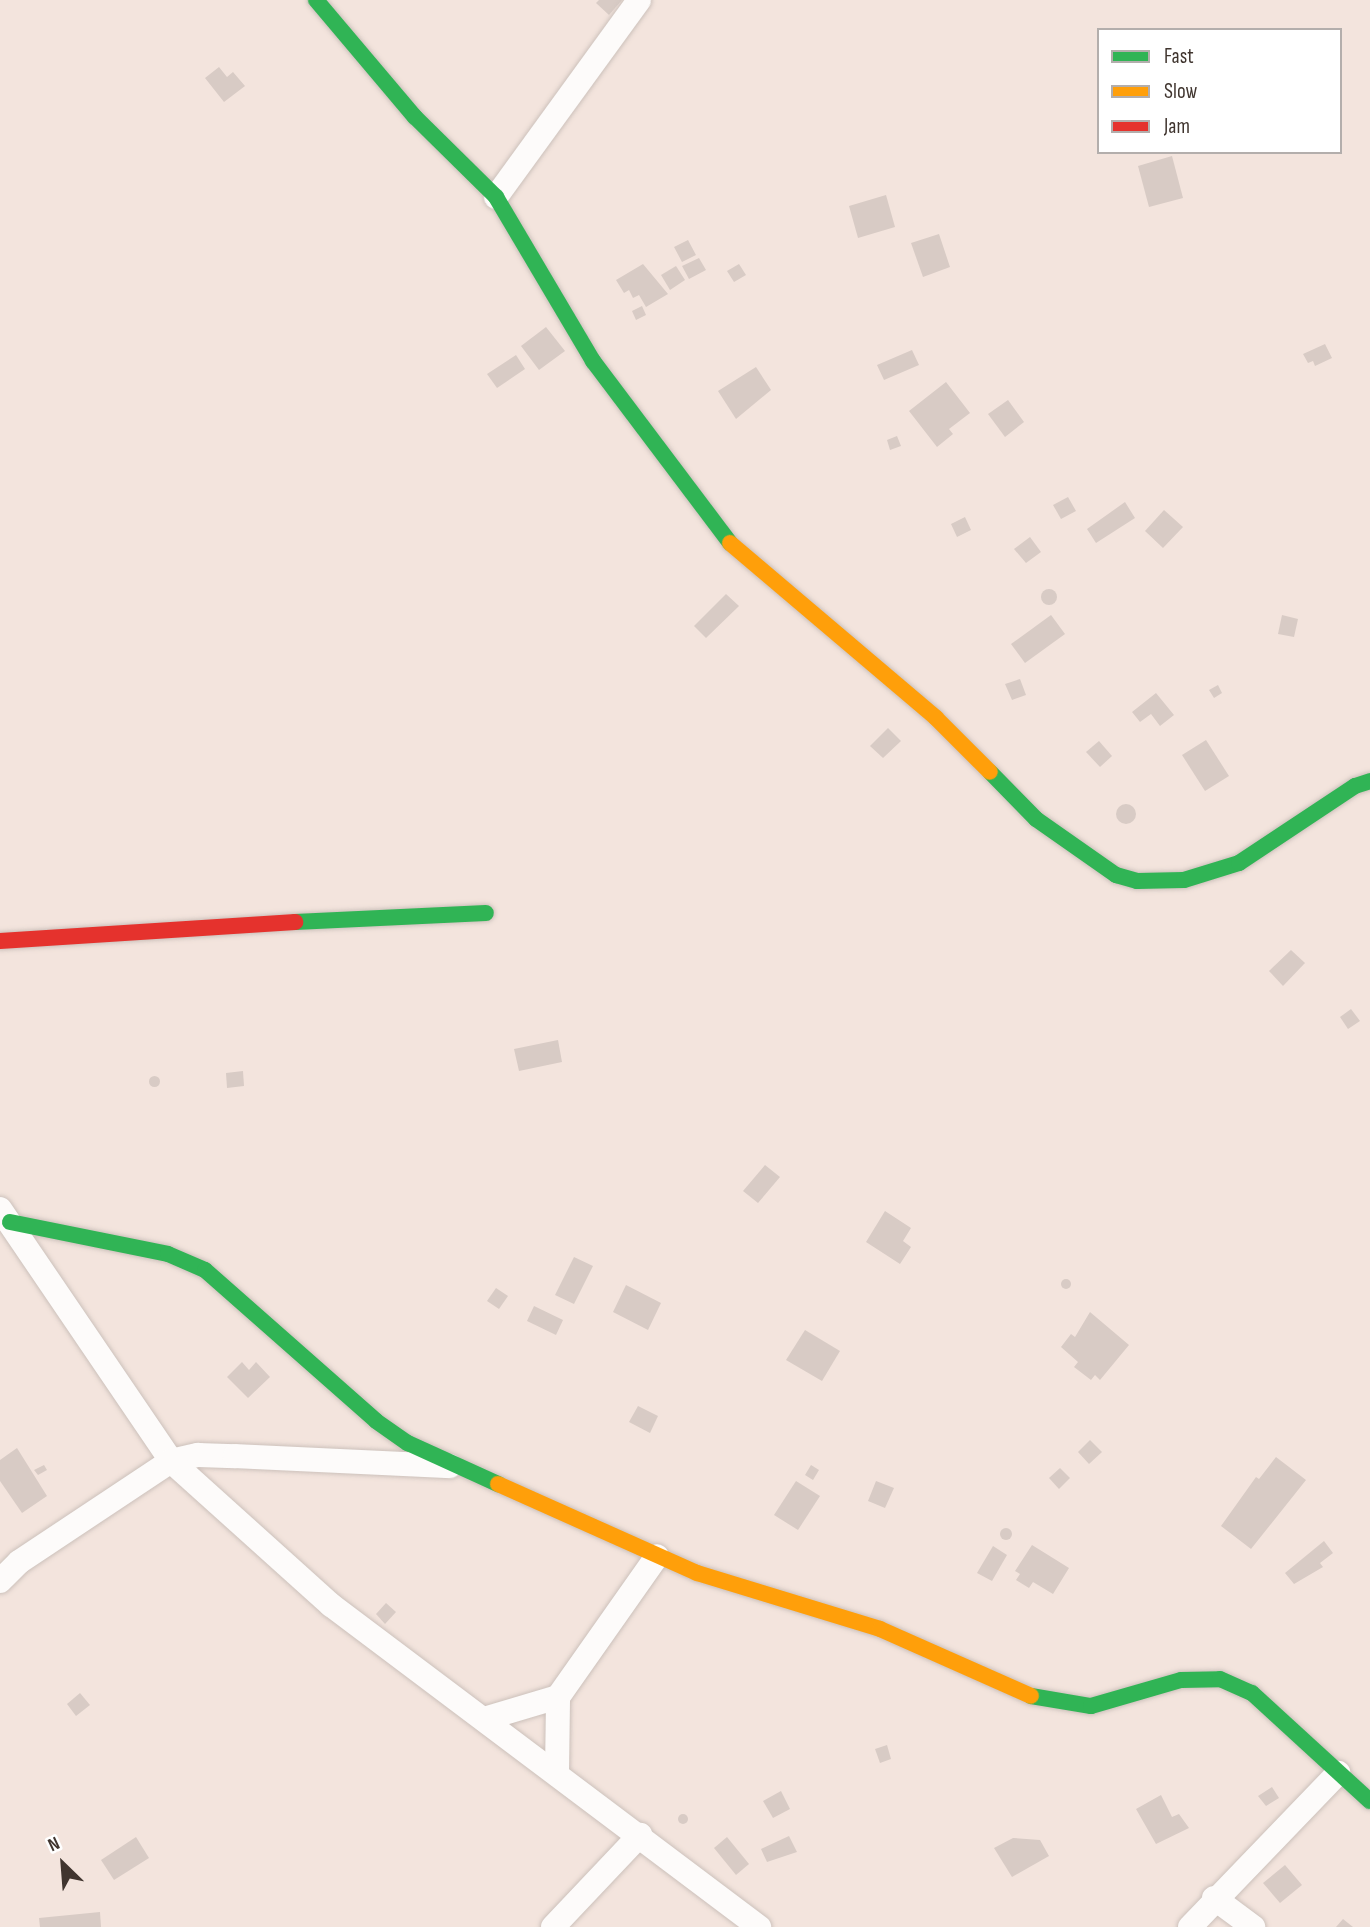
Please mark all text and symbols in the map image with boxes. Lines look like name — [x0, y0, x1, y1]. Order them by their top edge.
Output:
legend — [1097, 28, 1342, 154]
text: Fast — [1164, 44, 1194, 69]
text: Slow — [1164, 79, 1197, 104]
text: Jam — [1164, 114, 1190, 139]
north arrow — [28, 1829, 98, 1899]
text: N — [44, 1832, 63, 1857]

